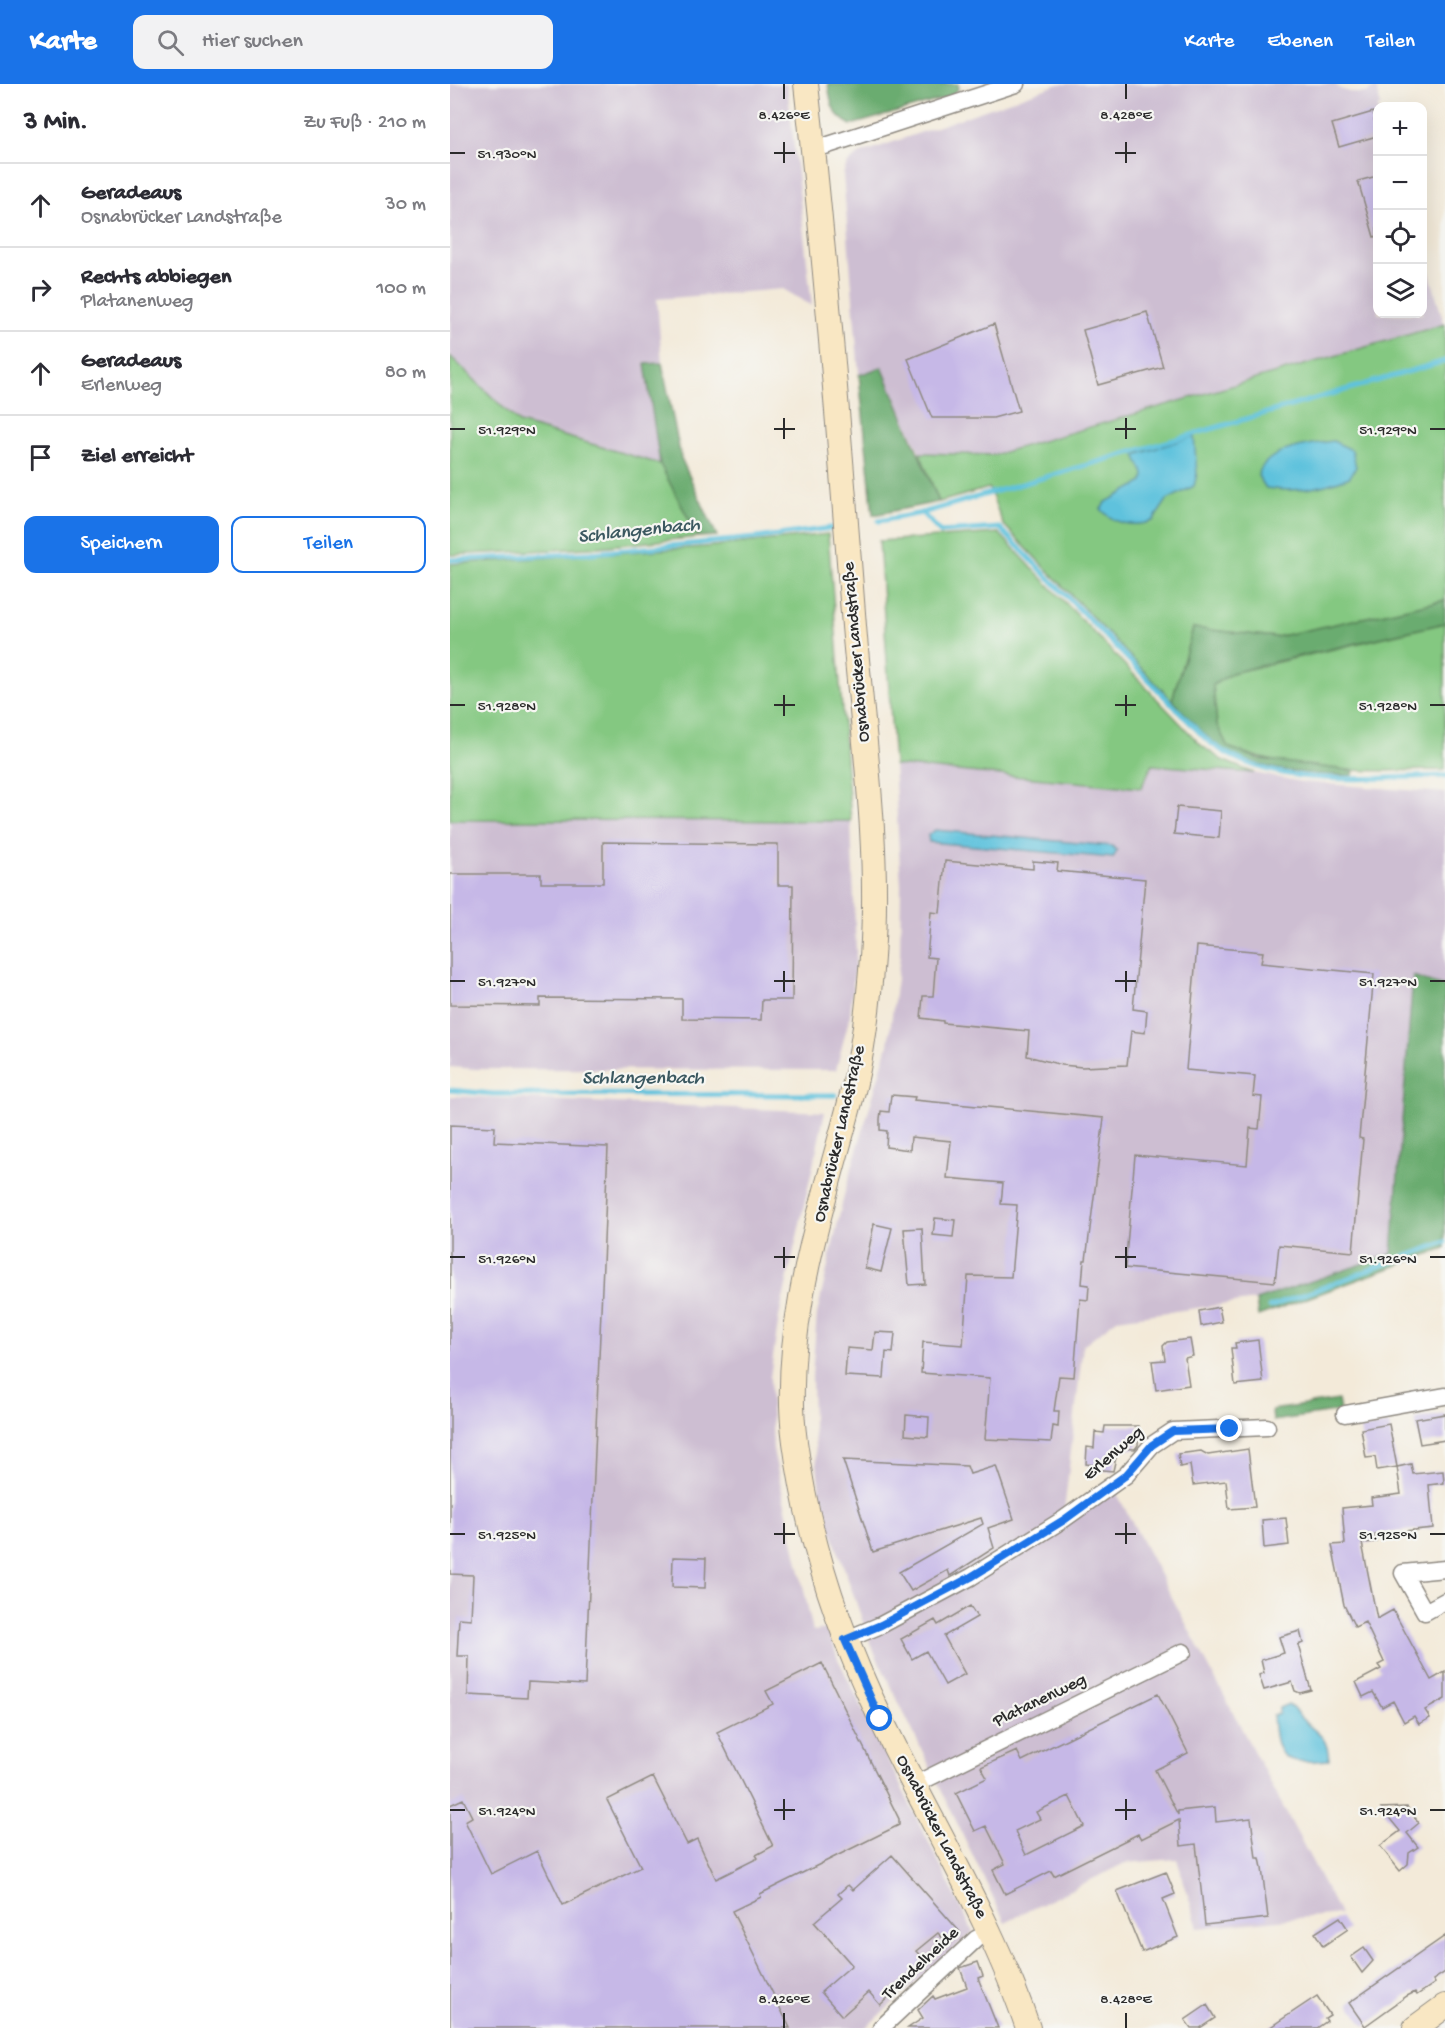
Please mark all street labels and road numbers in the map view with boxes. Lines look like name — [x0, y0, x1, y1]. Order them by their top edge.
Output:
street label: Osnabrücker Landstraße — [839, 560, 875, 743]
street label: Osnabrücker Landstraße — [809, 1043, 871, 1224]
street label: Erlenweg — [1080, 1422, 1148, 1486]
street label: Platanenweg — [989, 1669, 1090, 1733]
street label: Osnabrücker Landstraße — [891, 1752, 992, 1923]
street label: Trendelheide — [877, 1923, 964, 2006]

